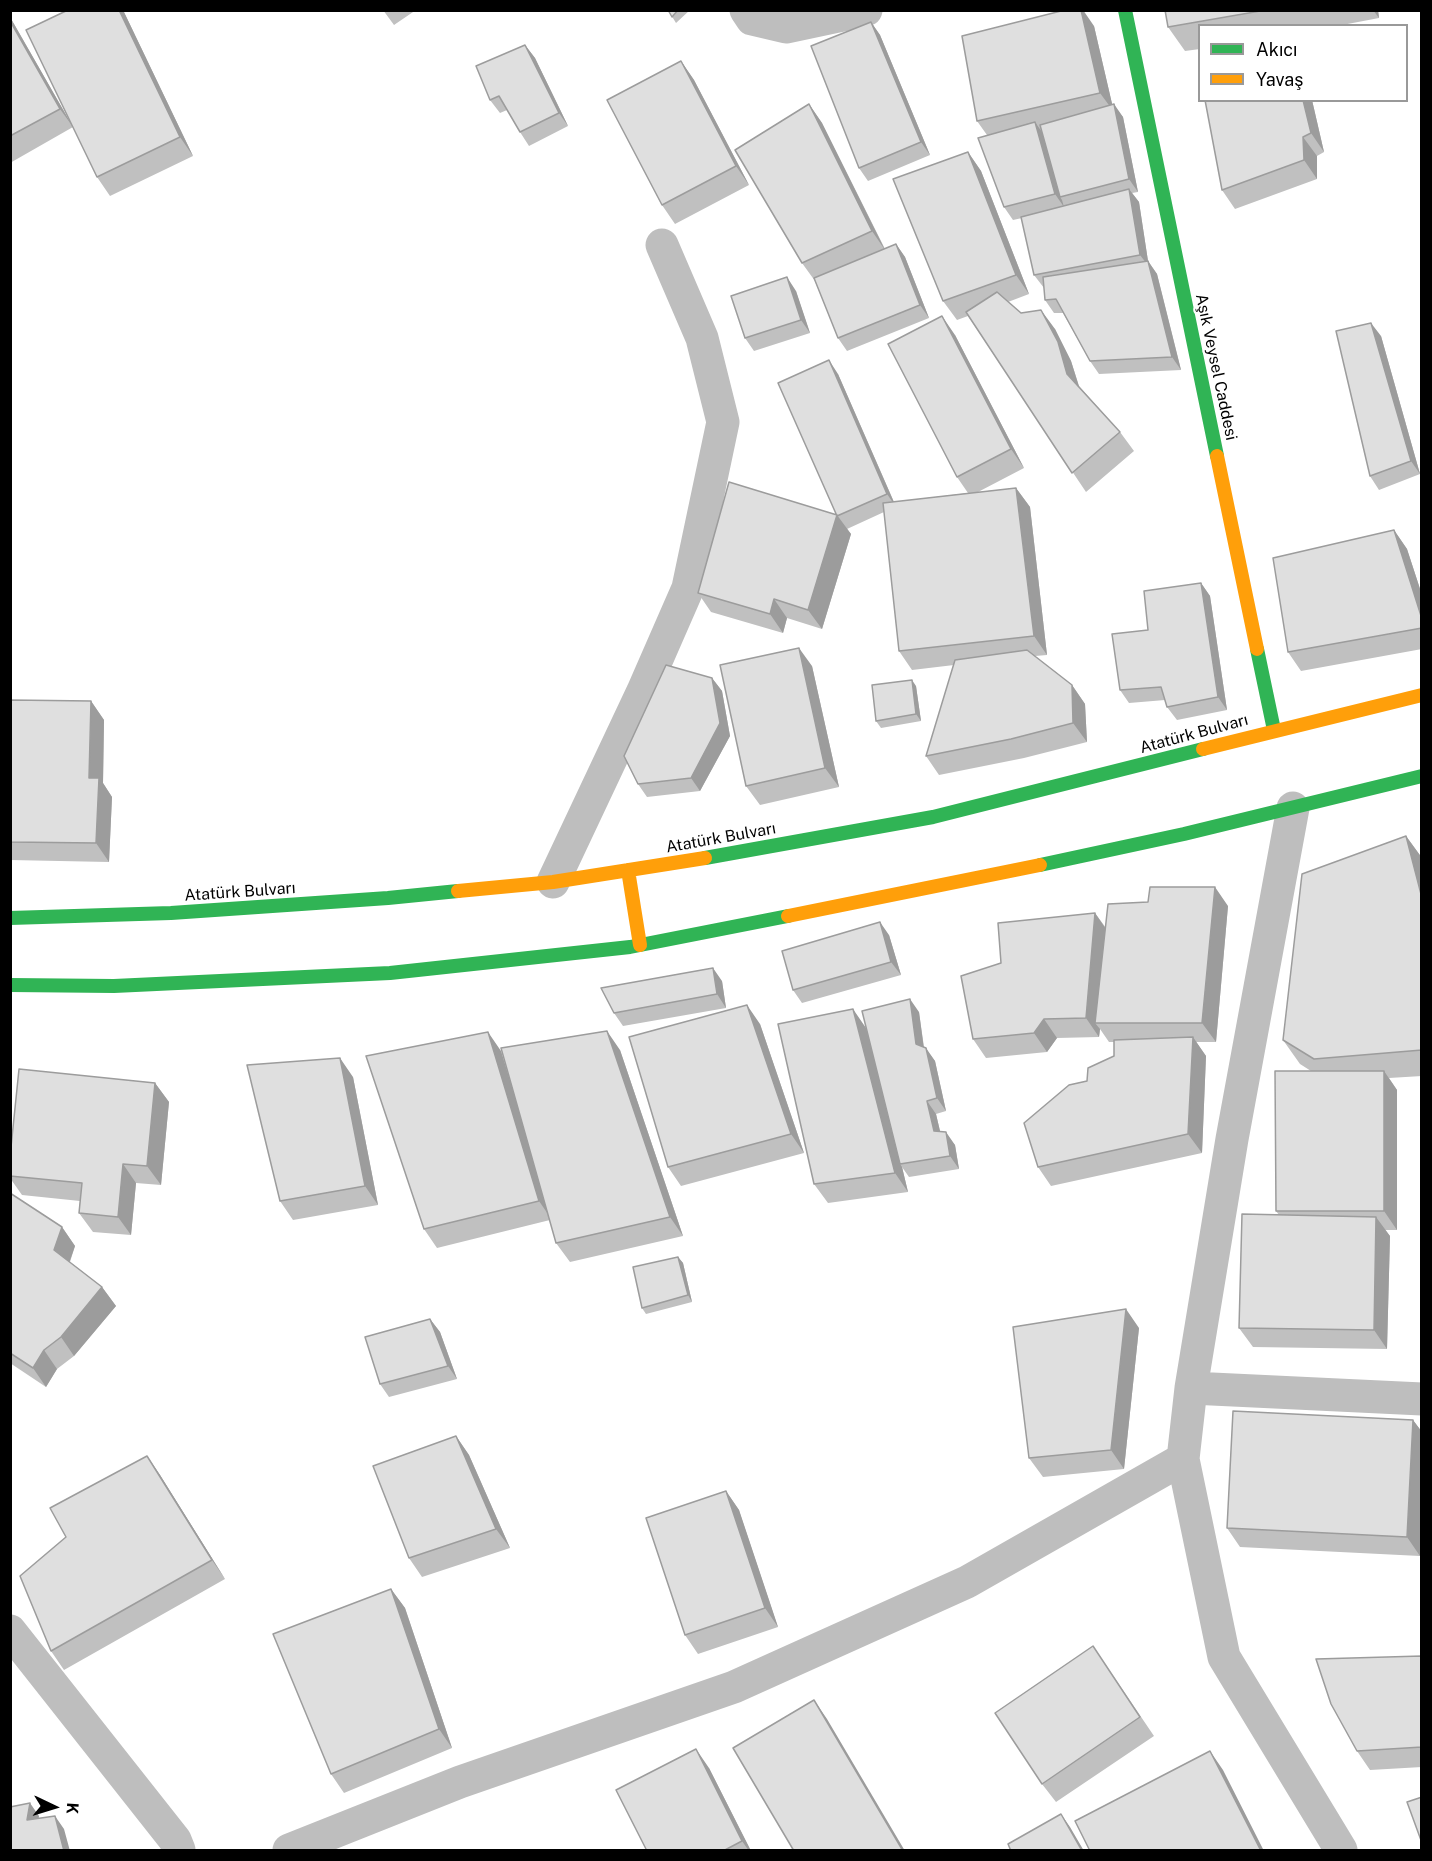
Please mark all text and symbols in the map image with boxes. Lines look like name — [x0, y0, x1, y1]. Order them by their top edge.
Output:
legend — [1198, 24, 1408, 102]
text: Akıcı — [1256, 39, 1297, 60]
text: Yavaş — [1256, 69, 1303, 90]
street label: Aşık Veysel Caddesi — [1191, 292, 1241, 442]
street label: Atatürk Bulvarı — [1138, 710, 1250, 758]
street label: Atatürk Bulvarı — [665, 819, 777, 857]
street label: Atatürk Bulvarı — [184, 879, 296, 905]
north arrow — [24, 1777, 84, 1837]
text: K — [63, 1802, 82, 1815]

